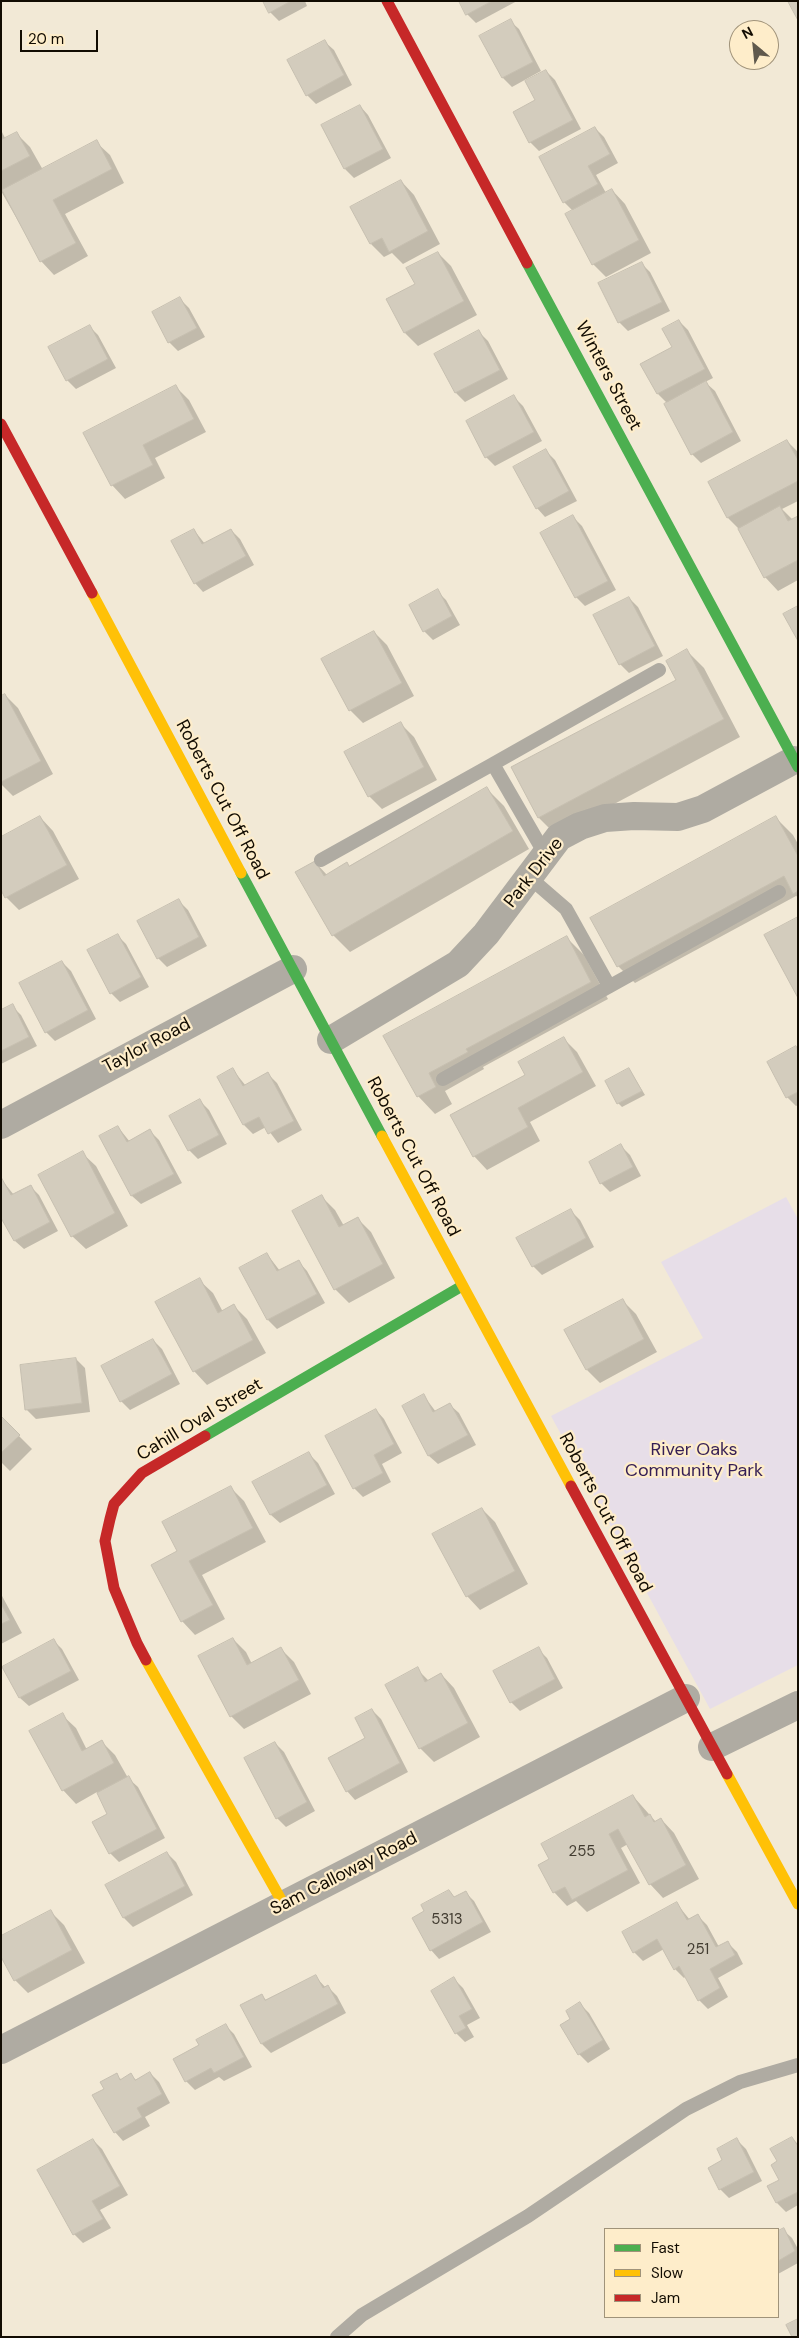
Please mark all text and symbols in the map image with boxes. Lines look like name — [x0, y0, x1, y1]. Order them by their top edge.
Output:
scale bar — [22, 20, 100, 52]
north arrow — [729, 20, 779, 70]
text: N — [739, 22, 756, 43]
text: 20 m — [28, 29, 64, 49]
street label: Winters Street — [570, 318, 646, 434]
street label: Roberts Cut Off Road — [171, 716, 273, 884]
street label: Park Drive — [500, 834, 568, 912]
street label: Taylor Road — [99, 1014, 195, 1078]
street label: Roberts Cut Off Road — [362, 1073, 464, 1241]
street label: Cahill Oval Street — [133, 1374, 267, 1466]
street label: Roberts Cut Off Road — [554, 1429, 656, 1597]
park label: River Oaks Community Park — [625, 1439, 763, 1482]
street label: Sam Calloway Road — [267, 1828, 421, 1920]
house number: 255 — [569, 1843, 595, 1861]
house number: 5313 — [431, 1911, 463, 1929]
house number: 251 — [687, 1941, 709, 1959]
legend — [604, 2228, 779, 2318]
text: Fast — [651, 2238, 680, 2258]
text: Slow — [651, 2263, 683, 2283]
text: Jam — [651, 2288, 680, 2308]

